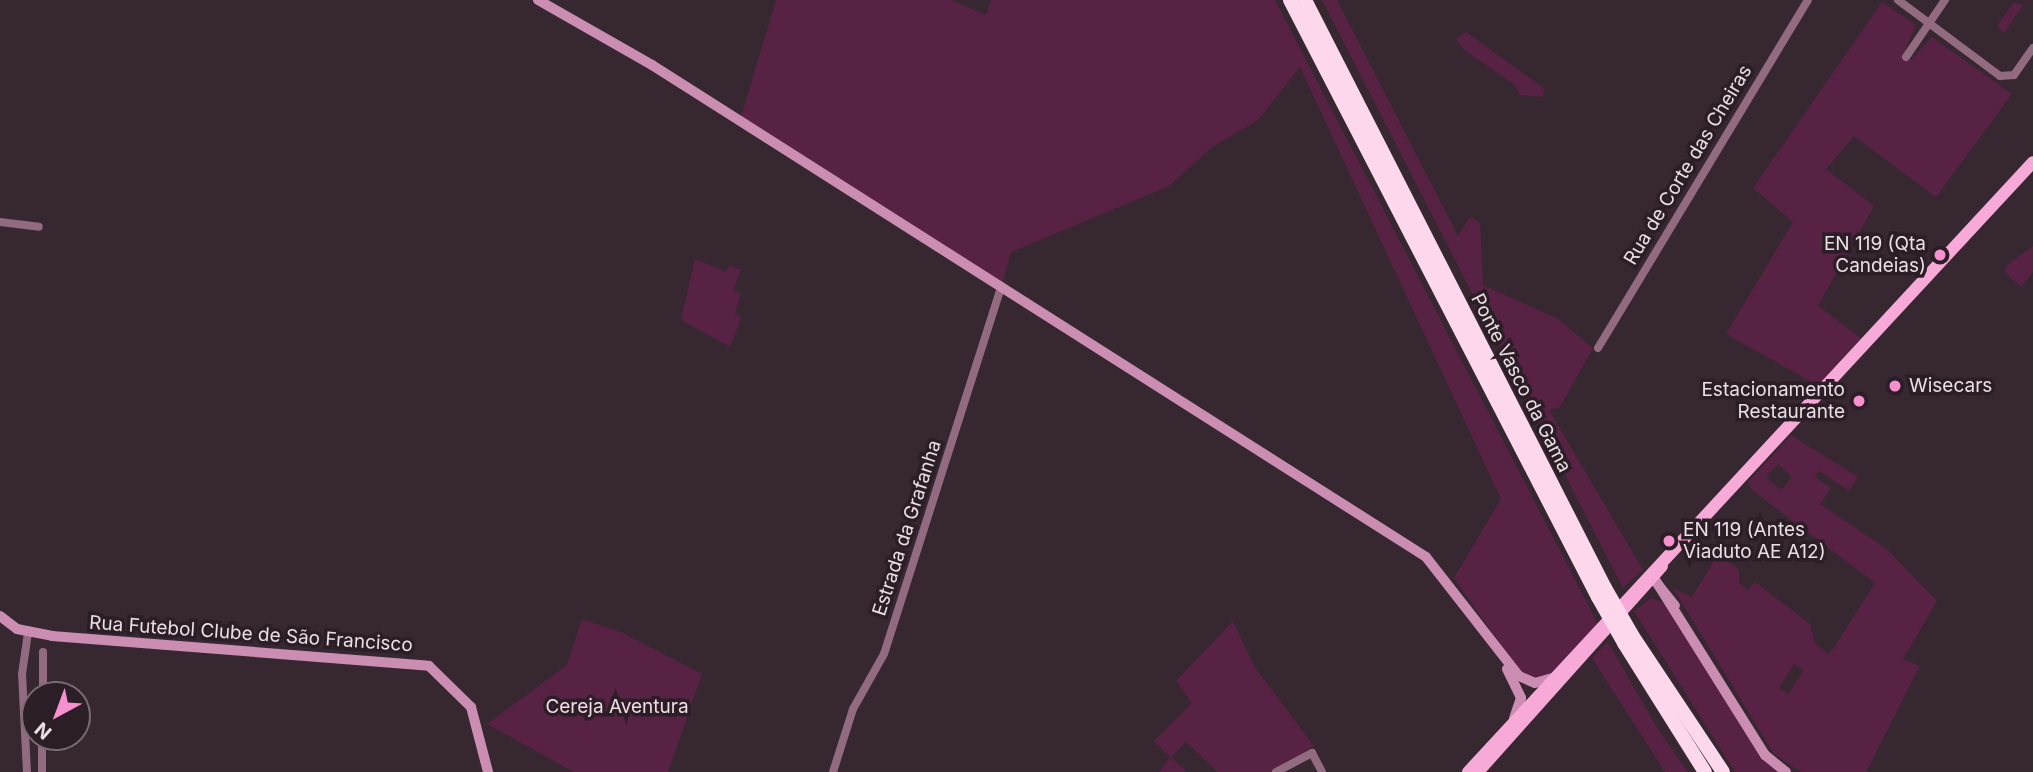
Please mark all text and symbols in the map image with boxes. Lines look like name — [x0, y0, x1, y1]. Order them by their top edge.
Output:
street label: Rua de Corte das Cheiras — [1619, 61, 1757, 269]
place label: EN 119 (Qta Candeias) — [1824, 233, 1926, 277]
marker: EN 119 (Qta Candeias) — [1932, 247, 1948, 263]
street label: Ponte Vasco da Gama — [1466, 290, 1576, 476]
place label: Wisecars — [1909, 375, 1992, 397]
marker: Wisecars — [1887, 378, 1903, 394]
place label: Estacionamento Restaurante — [1701, 379, 1845, 423]
marker: Estacionamento Restaurante — [1851, 393, 1867, 409]
street label: Estrada da Grafanha — [868, 437, 946, 619]
place label: EN 119 (Antes Viaduto AE A12) — [1683, 519, 1826, 563]
marker: EN 119 (Antes Viaduto AE A12) — [1661, 533, 1677, 549]
street label: Rua Futebol Clube de São Francisco — [88, 611, 414, 657]
north arrow — [21, 681, 91, 751]
park label: Cereja Aventura — [545, 696, 689, 718]
text: N — [30, 717, 56, 744]

